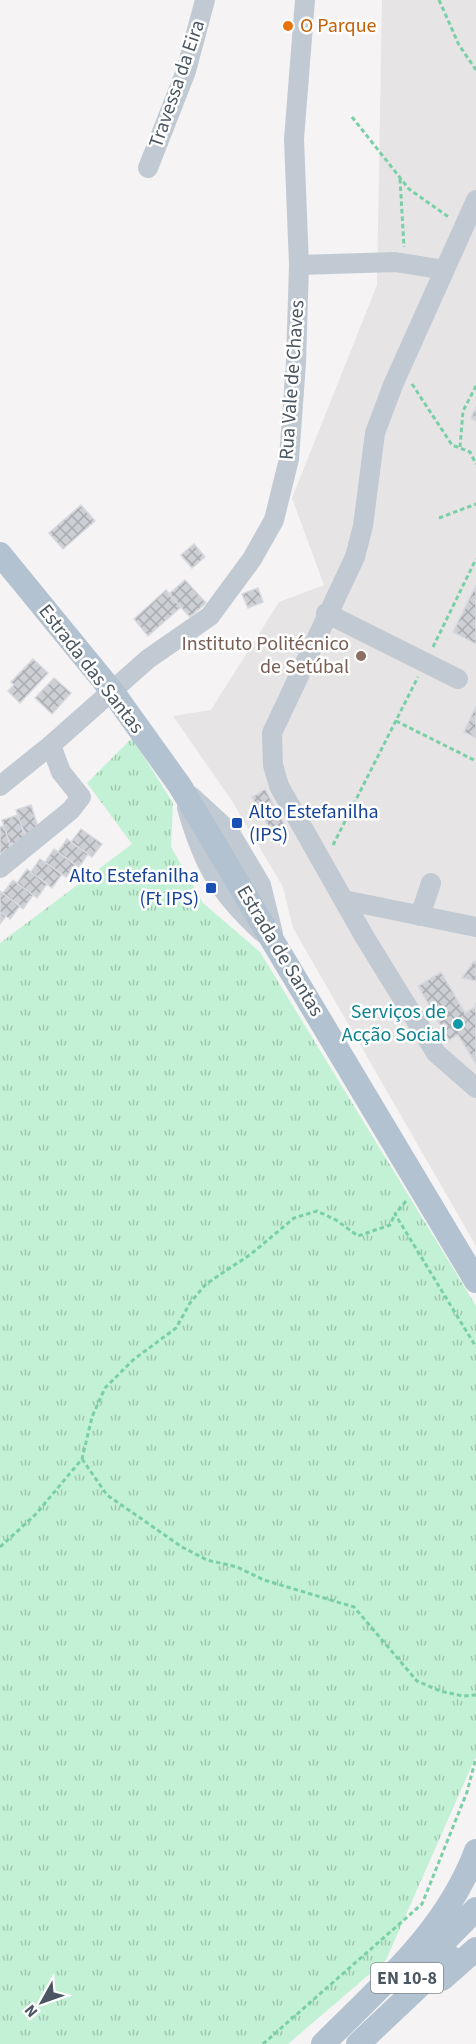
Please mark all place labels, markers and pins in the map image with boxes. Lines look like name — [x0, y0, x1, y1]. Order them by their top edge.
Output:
place label: O Parque — [300, 12, 377, 40]
marker: O Parque — [281, 19, 295, 33]
place label: Instituto Politécnico de Setúbal — [182, 630, 349, 681]
marker: Instituto Politécnico de Setúbal — [354, 649, 368, 663]
place label: Alto Estefanilha (IPS) — [249, 798, 379, 849]
marker: Alto Estefanilha (IPS) — [230, 816, 244, 830]
place label: Alto Estefanilha (Ft IPS) — [69, 862, 199, 913]
marker: Alto Estefanilha (Ft IPS) — [204, 881, 218, 895]
place label: Serviços de Acção Social — [342, 998, 446, 1049]
marker: Serviços de Acção Social — [451, 1017, 465, 1031]

